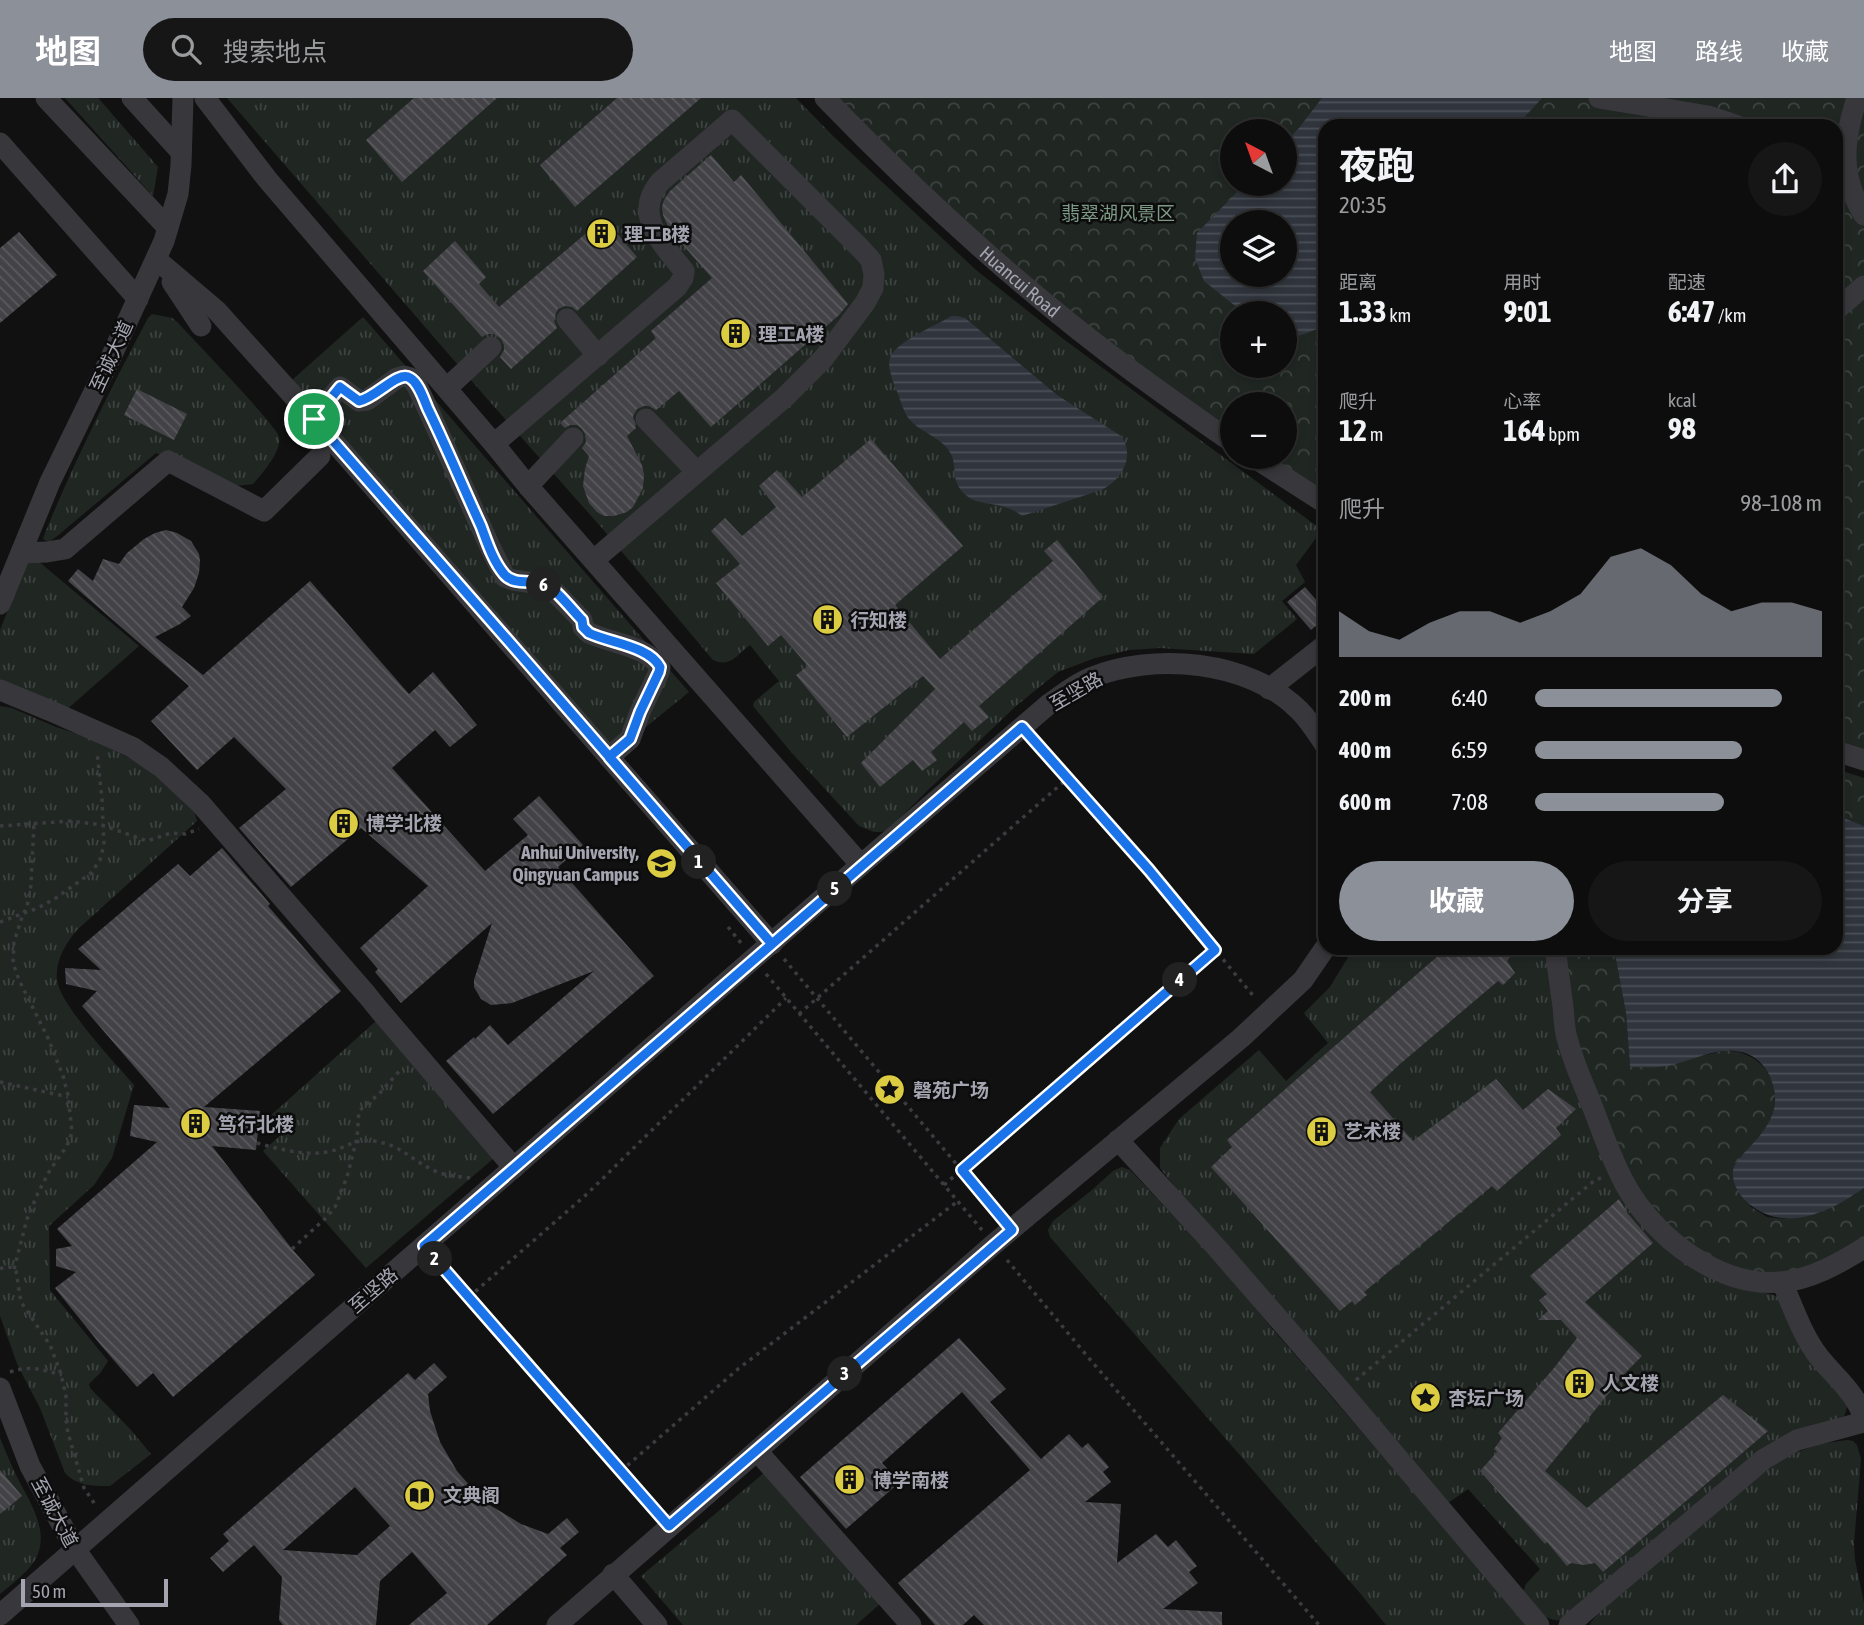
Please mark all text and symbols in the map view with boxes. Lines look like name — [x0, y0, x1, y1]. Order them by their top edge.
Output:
search box — [143, 18, 633, 81]
icon: search — [167, 30, 205, 68]
text: 地图 — [35, 32, 101, 70]
text: 搜索地点 — [223, 37, 327, 67]
text: 地图 — [1609, 38, 1657, 65]
text: 路线 — [1695, 38, 1743, 65]
text: 收藏 — [1781, 38, 1829, 65]
north arrow — [1220, 119, 1297, 196]
map controls — [1220, 119, 1297, 469]
button: share — [1748, 142, 1822, 216]
text: 夜跑 — [1339, 144, 1415, 187]
text: 20:35 — [1339, 192, 1387, 218]
park label: 翡翠湖风景区 — [1061, 202, 1175, 224]
button: layers — [1220, 210, 1297, 287]
building icon: 理工B楼 — [584, 217, 618, 251]
place label: 理工B楼 — [624, 223, 690, 245]
street label: Huancui Road — [976, 242, 1064, 322]
text: 距离 — [1339, 271, 1377, 293]
text: 用时 — [1503, 271, 1541, 293]
text: 配速 — [1668, 271, 1706, 293]
text: 1.33 — [1339, 294, 1387, 328]
text: 9:01 — [1503, 294, 1552, 328]
text: 6:47 — [1668, 294, 1715, 328]
button: + — [1220, 301, 1297, 378]
text: km — [1387, 304, 1411, 326]
text: /km — [1715, 304, 1746, 326]
street label: 至诚大道 — [85, 317, 137, 395]
building icon: 理工A楼 — [718, 317, 752, 351]
place label: 理工A楼 — [758, 323, 824, 345]
pin — [284, 389, 344, 449]
text: kcal — [1668, 389, 1697, 411]
text: 爬升 — [1339, 390, 1377, 412]
text: 心率 — [1503, 390, 1541, 412]
button: − — [1220, 392, 1297, 469]
icon: arrive — [295, 400, 333, 438]
text: 98 — [1668, 411, 1696, 445]
text: 12 — [1339, 413, 1367, 447]
text: 164 — [1503, 413, 1546, 447]
text: m — [1367, 423, 1384, 445]
text: bpm — [1546, 423, 1580, 445]
text: 98–108 m — [1740, 490, 1822, 516]
text: 爬升 — [1339, 496, 1385, 522]
pin: 6 — [526, 568, 562, 602]
text: 6 — [539, 573, 548, 595]
building icon: 行知楼 — [810, 603, 844, 637]
place label: 行知楼 — [850, 609, 907, 631]
street label: 至坚路 — [1046, 667, 1106, 715]
text: 200 m — [1339, 685, 1391, 711]
text: 6:40 — [1451, 685, 1488, 711]
text: 400 m — [1339, 737, 1391, 763]
text: 6:59 — [1451, 737, 1488, 763]
text: 600 m — [1339, 789, 1391, 815]
text: 7:08 — [1451, 789, 1488, 815]
building icon: 博学北楼 — [326, 806, 360, 840]
place label: 博学北楼 — [366, 812, 442, 834]
place label: Anhui University, Qingyuan Campus — [513, 841, 640, 885]
pin: 1 — [682, 844, 716, 880]
school or university icon: Anhui University, Qingyuan Campus — [645, 846, 679, 880]
text: 1 — [694, 850, 703, 872]
button: 收藏 — [1339, 861, 1574, 941]
button: 分享 — [1588, 861, 1822, 941]
pin: 5 — [818, 872, 852, 906]
text: 5 — [830, 877, 839, 899]
pin: 4 — [1162, 962, 1198, 998]
text: 4 — [1175, 968, 1184, 990]
place icon: 磬苑广场 — [873, 1073, 907, 1107]
place label: 磬苑广场 — [913, 1079, 989, 1101]
building icon: 笃行北楼 — [178, 1107, 212, 1141]
place label: 笃行北楼 — [218, 1113, 294, 1135]
building icon: 艺术楼 — [1304, 1114, 1338, 1148]
place label: 艺术楼 — [1344, 1120, 1401, 1142]
pin: 2 — [418, 1242, 452, 1276]
text: 2 — [430, 1247, 439, 1269]
street label: 至坚路 — [344, 1263, 402, 1317]
pin: 3 — [828, 1356, 862, 1392]
text: 3 — [840, 1362, 849, 1384]
building icon: 人文楼 — [1562, 1366, 1596, 1400]
place label: 人文楼 — [1602, 1372, 1659, 1394]
place icon: 杏坛广场 — [1408, 1381, 1442, 1415]
place label: 杏坛广场 — [1448, 1387, 1524, 1409]
building icon: 博学南楼 — [833, 1463, 867, 1497]
place label: 博学南楼 — [873, 1469, 949, 1491]
street label: 至诚大道 — [27, 1473, 83, 1551]
library icon: 文典阁 — [403, 1478, 437, 1512]
place label: 文典阁 — [443, 1484, 500, 1506]
scale bar — [21, 1576, 168, 1608]
text: 50 m — [32, 1580, 66, 1602]

